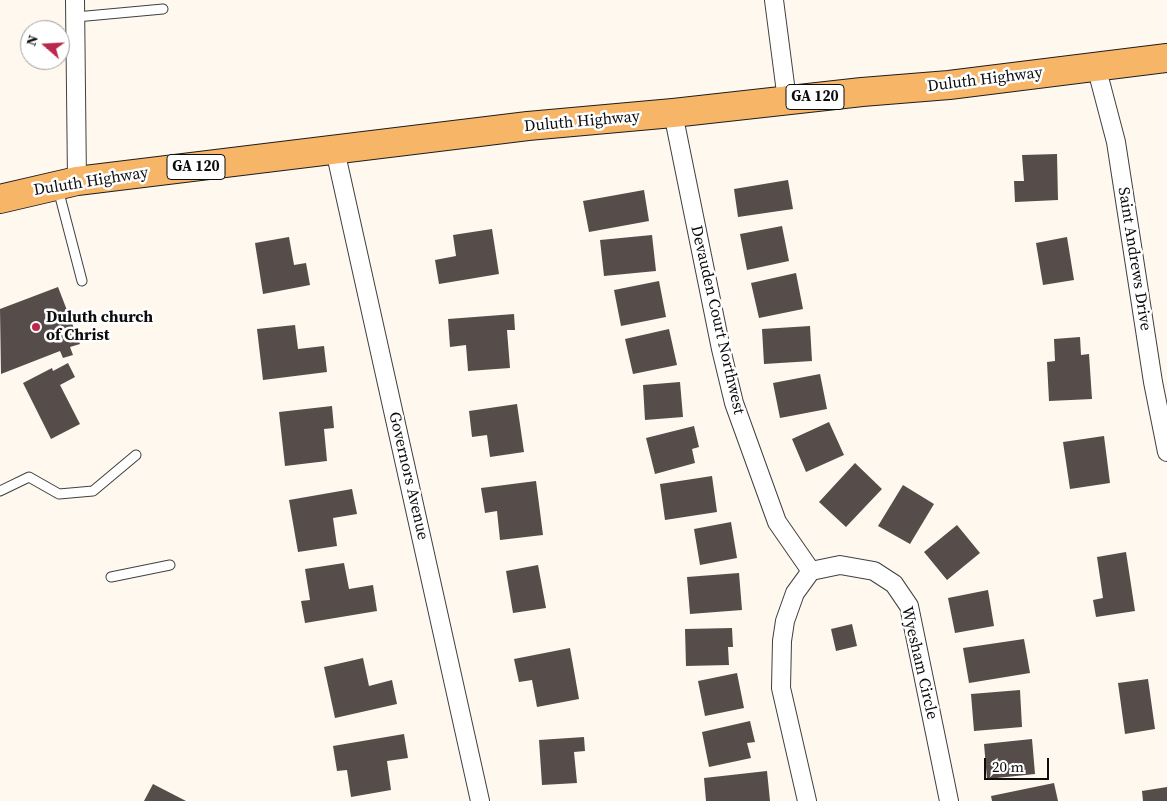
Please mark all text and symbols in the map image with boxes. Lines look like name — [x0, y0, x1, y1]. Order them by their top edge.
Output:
north arrow — [20, 20, 70, 70]
text: N — [21, 32, 43, 49]
street label: Duluth Highway — [926, 63, 1044, 97]
road number: GA 120 — [786, 84, 844, 110]
street label: Duluth Highway — [523, 107, 641, 137]
road number: GA 120 — [167, 154, 225, 180]
street label: Duluth Highway — [32, 163, 150, 201]
street label: Saint Andrews Drive — [1113, 186, 1155, 332]
street label: Devauden Court Northwest — [686, 224, 748, 416]
place label: Duluth church of Christ — [46, 308, 153, 346]
marker: Duluth church of Christ — [30, 321, 42, 333]
street label: Governors Avenue — [384, 410, 432, 542]
street label: Wyesham Circle — [897, 605, 941, 721]
scale bar — [987, 748, 1052, 780]
text: 20 m — [992, 756, 1024, 777]

